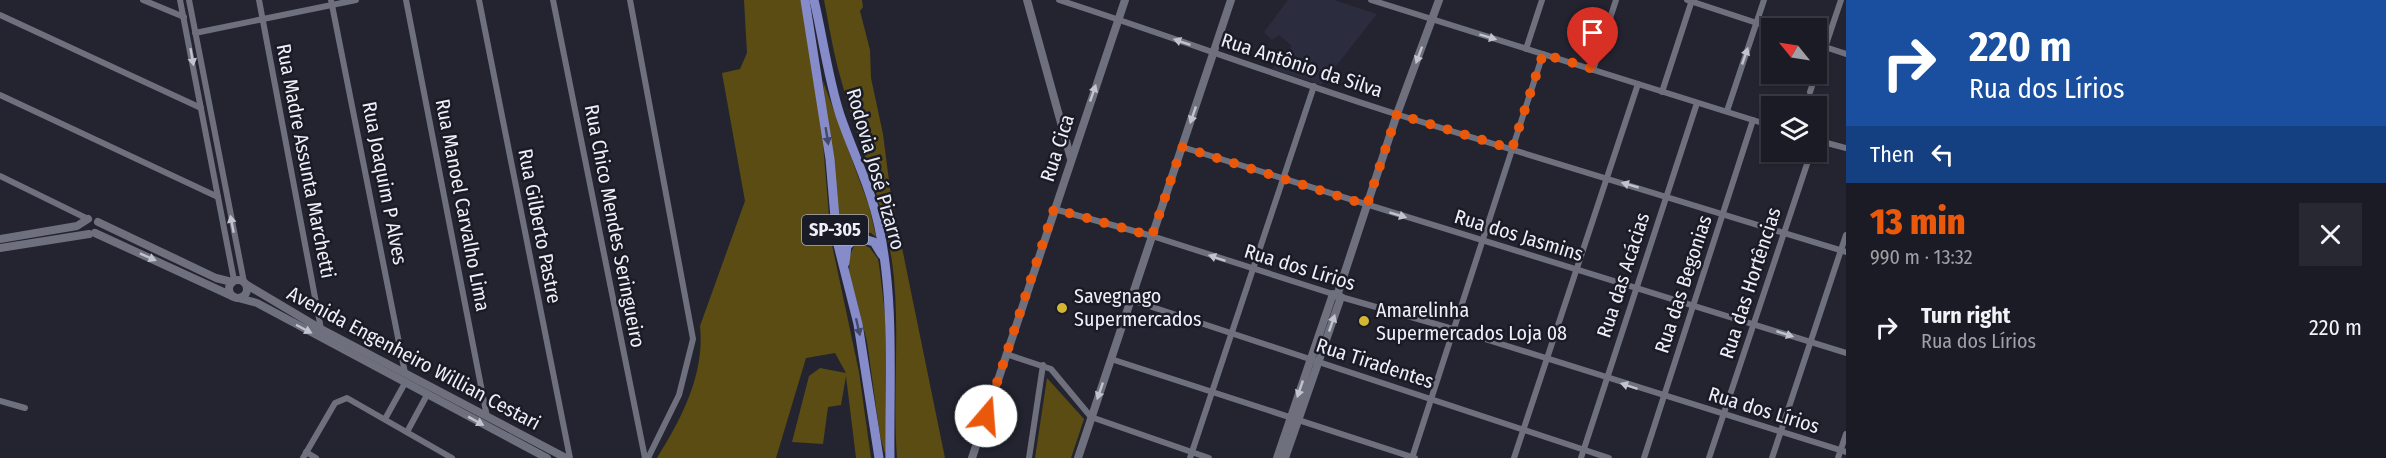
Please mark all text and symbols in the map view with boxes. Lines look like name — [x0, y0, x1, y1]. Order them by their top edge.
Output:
pin — [1567, 7, 1618, 69]
icon: arrive — [1576, 16, 1609, 49]
north arrow — [1761, 18, 1827, 84]
map controls — [1761, 18, 1827, 162]
text: 220 m — [1969, 22, 2072, 72]
icon: right — [1870, 24, 1948, 102]
street label: Rua Antônio da Silva — [1218, 28, 1386, 102]
one-way arrow — [1479, 33, 1497, 43]
one-way arrow — [1173, 36, 1191, 46]
street label: Rua Madre Assunta Marchetti — [271, 42, 341, 280]
one-way arrow — [1414, 46, 1423, 64]
one-way arrow — [1741, 47, 1751, 65]
one-way arrow — [187, 48, 196, 67]
text: Rua dos Lírios — [1969, 73, 2124, 105]
one-way arrow — [1089, 84, 1099, 102]
street label: Rodovia José Pizarro — [841, 86, 911, 252]
button: layers — [1761, 96, 1827, 162]
street label: Rua Manoel Carvalho Lima — [431, 97, 495, 313]
street label: Rua Joaquim P Alves — [357, 99, 413, 267]
street label: Rua Chico Mendes Seringueiro — [580, 102, 650, 350]
one-way arrow — [1187, 106, 1197, 124]
street label: Rua Cica — [1035, 111, 1079, 185]
one-way arrow — [822, 126, 831, 145]
icon: left — [1926, 138, 1959, 171]
text: Then — [1870, 141, 1914, 168]
street label: Rua Gilberto Pastre — [513, 147, 567, 305]
one-way arrow — [1621, 180, 1639, 189]
text: 13 min — [1870, 200, 1966, 244]
button: close — [2299, 203, 2362, 266]
street label: Rua dos Jasmins — [1452, 204, 1586, 266]
street label: Rua das Hortências — [1714, 204, 1786, 362]
street label: Rua das Acácias — [1592, 209, 1654, 341]
one-way arrow — [1389, 211, 1407, 220]
street label: Rua das Begonias — [1649, 212, 1717, 356]
one-way arrow — [227, 215, 236, 234]
road number: SP-305 — [802, 215, 868, 245]
street label: Rua dos Lírios — [1241, 239, 1359, 295]
text: 990 m · 13:32 — [1870, 245, 1973, 269]
one-way arrow — [139, 252, 157, 262]
one-way arrow — [1208, 252, 1226, 262]
street label: Avenida Engenheiro Willian Cestari — [283, 281, 545, 435]
place label: Savegnago Supermercados — [1074, 284, 1202, 331]
place label: Amarelinha Supermercados Loja 08 — [1376, 298, 1567, 345]
marker: Savegnago Supermercados — [1055, 301, 1069, 315]
text: Turn right — [1921, 302, 2010, 329]
icon: right — [1870, 311, 1903, 344]
one-way arrow — [1328, 314, 1338, 332]
marker: Amarelinha Supermercados Loja 08 — [1357, 314, 1371, 328]
text: 220 m — [2309, 314, 2362, 341]
one-way arrow — [854, 318, 863, 337]
one-way arrow — [295, 324, 312, 334]
one-way arrow — [1776, 329, 1794, 339]
text: Rua dos Lírios — [1921, 329, 2036, 353]
street label: Rua Tiradentes — [1313, 333, 1437, 393]
one-way arrow — [1295, 380, 1304, 398]
one-way arrow — [1620, 380, 1638, 390]
one-way arrow — [1095, 382, 1104, 400]
street label: Rua dos Lírios — [1705, 382, 1823, 438]
position arrow — [954, 384, 1018, 448]
one-way arrow — [467, 416, 484, 426]

